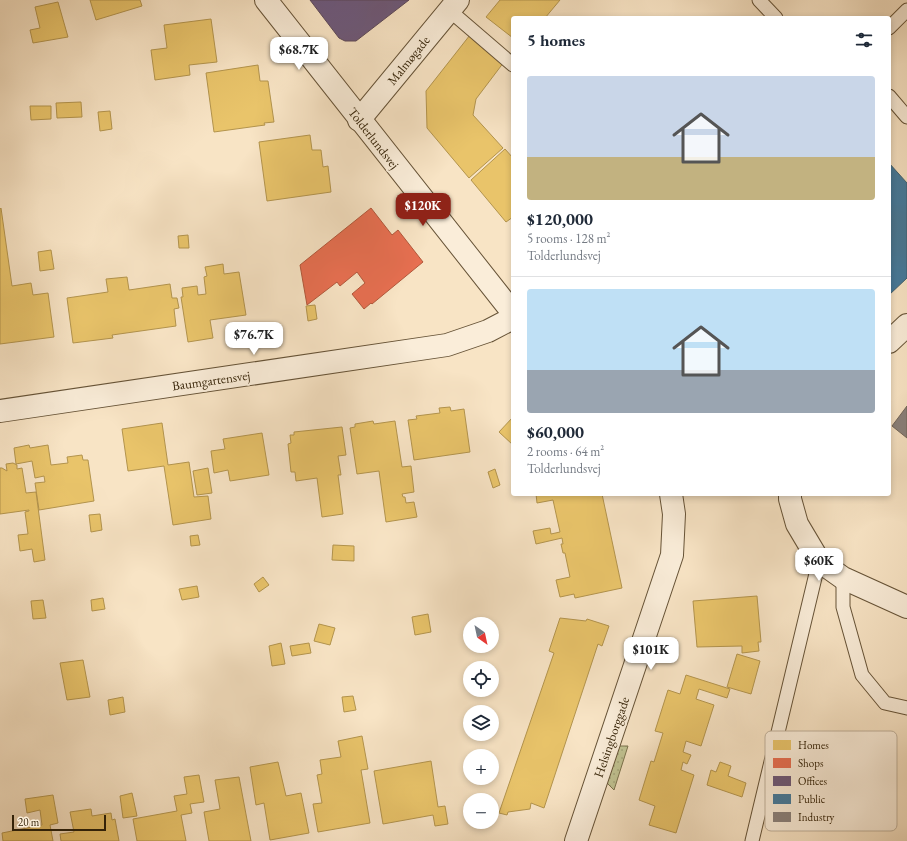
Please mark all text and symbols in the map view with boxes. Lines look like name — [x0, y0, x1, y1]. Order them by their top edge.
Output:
text: 5 homes — [527, 29, 585, 51]
icon: filters — [853, 29, 875, 51]
street label: Malmøgade — [383, 32, 433, 88]
pin: $68.7K — [266, 37, 332, 71]
text: $68.7K — [279, 41, 319, 58]
icon: home — [665, 102, 737, 174]
street label: Tolderlundsvej — [344, 104, 403, 173]
pin: $120K — [395, 193, 451, 227]
text: $120K — [405, 197, 441, 214]
text: $120,000 — [527, 208, 593, 230]
text: 5 rooms · 128 m² — [527, 230, 611, 247]
text: Tolderlundsvej — [527, 247, 601, 264]
icon: home — [665, 315, 737, 387]
pin: $76.7K — [221, 322, 287, 356]
text: $76.7K — [234, 326, 274, 343]
street label: Baumgartensvej — [171, 367, 251, 394]
text: $60,000 — [527, 421, 584, 443]
text: 2 rooms · 64 m² — [527, 443, 604, 460]
text: Tolderlundsvej — [527, 460, 601, 477]
pin: $60K — [795, 548, 843, 582]
text: $60K — [804, 552, 834, 569]
north arrow — [463, 617, 499, 653]
map controls — [463, 617, 499, 829]
pin: $101K — [623, 637, 679, 671]
text: $101K — [633, 641, 669, 658]
button: locate — [463, 661, 499, 697]
street label: Helsingborggade — [590, 695, 633, 780]
button: layers — [463, 705, 499, 741]
legend — [765, 731, 897, 831]
text: Homes — [798, 738, 829, 752]
button: + — [463, 749, 499, 785]
text: Shops — [798, 756, 824, 770]
text: Offices — [798, 774, 827, 788]
text: Public — [798, 792, 826, 806]
button: − — [463, 793, 499, 829]
text: Industry — [798, 810, 835, 824]
scale bar — [12, 813, 106, 832]
text: 20 m — [18, 815, 39, 829]

